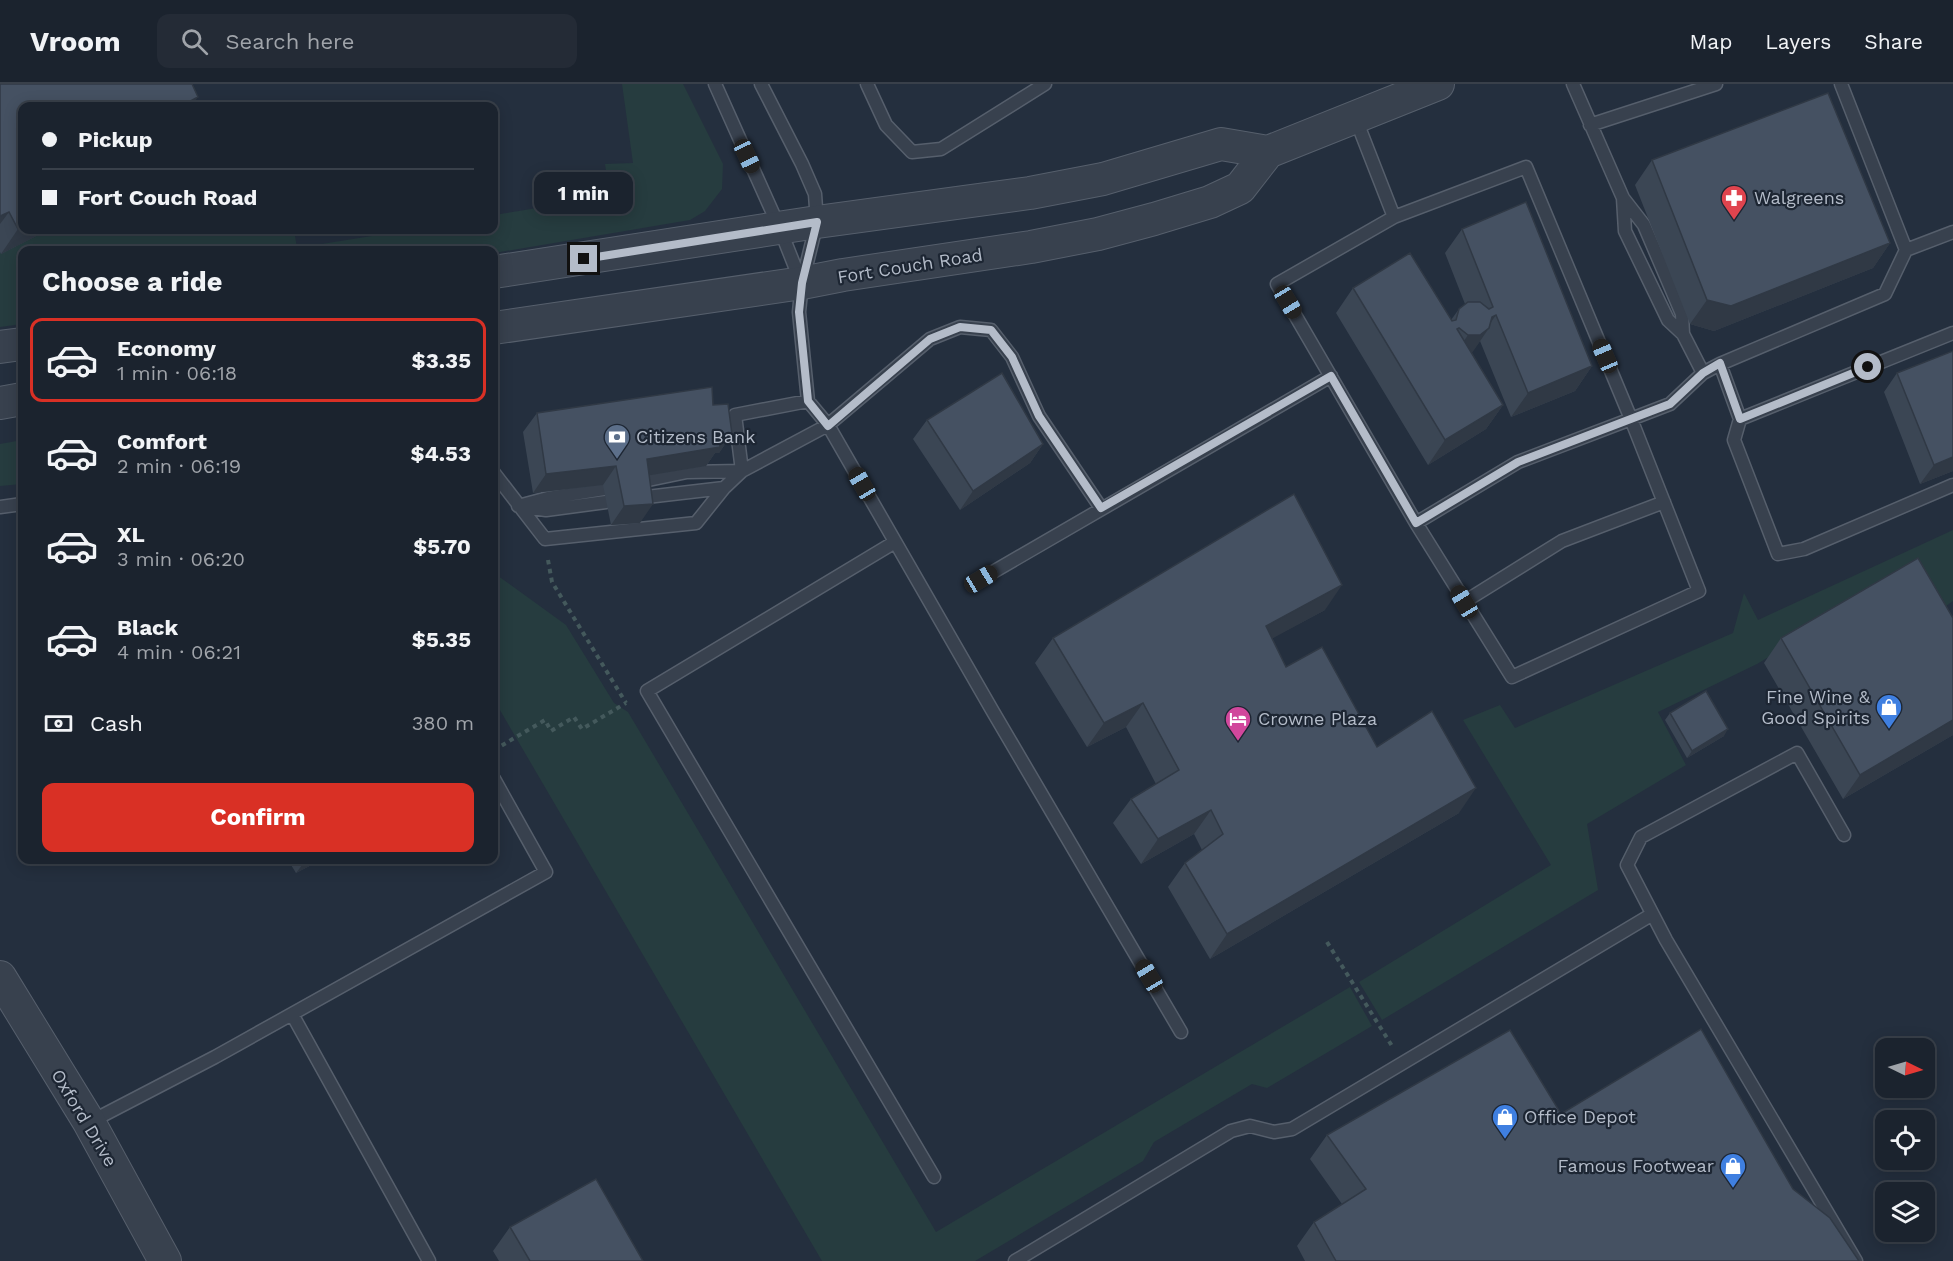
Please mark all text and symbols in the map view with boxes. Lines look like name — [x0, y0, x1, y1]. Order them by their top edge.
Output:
search box — [157, 14, 577, 68]
text: Vroom — [30, 25, 121, 58]
icon: search — [178, 25, 211, 58]
text: Search here — [226, 29, 354, 54]
text: Map — [1689, 29, 1732, 54]
text: Layers — [1765, 29, 1831, 54]
text: Share — [1864, 29, 1923, 54]
text: Pickup — [78, 127, 153, 152]
car — [731, 136, 763, 176]
callout: 1 min — [534, 172, 634, 214]
text: 1 min — [558, 181, 609, 205]
pharmacy icon: Walgreens — [1719, 183, 1749, 221]
text: Fort Couch Road — [78, 185, 257, 210]
place label: Walgreens — [1754, 187, 1844, 208]
street label: Fort Couch Road — [836, 244, 984, 287]
route end — [570, 245, 597, 272]
text: Choose a ride — [42, 266, 222, 298]
car — [1271, 282, 1305, 322]
icon: car — [45, 333, 99, 387]
text: Economy — [117, 336, 216, 361]
car — [1590, 336, 1620, 376]
text: $3.35 — [412, 348, 471, 373]
route start — [1854, 353, 1881, 380]
text: 1 min · 06:18 — [117, 361, 237, 385]
bank icon: Citizens Bank — [602, 422, 632, 460]
icon: car — [45, 426, 99, 480]
place label: Citizens Bank — [636, 426, 755, 447]
text: Comfort — [117, 429, 207, 454]
text: $4.53 — [411, 441, 471, 466]
text: 2 min · 06:19 — [117, 454, 241, 478]
car — [845, 464, 879, 504]
icon: car — [45, 519, 99, 573]
text: XL — [117, 522, 145, 547]
text: $5.70 — [413, 534, 471, 559]
text: 3 min · 06:20 — [117, 547, 245, 571]
car — [961, 562, 1001, 596]
car — [1447, 582, 1481, 622]
icon: car — [45, 612, 99, 666]
text: Black — [117, 615, 178, 640]
text: $5.35 — [412, 627, 471, 652]
text: 4 min · 06:21 — [117, 640, 241, 664]
place label: Fine Wine & Good Spirits — [1761, 686, 1871, 728]
shop icon: Fine Wine & Good Spirits — [1874, 692, 1904, 730]
hotel icon: Crowne Plaza — [1223, 704, 1253, 742]
icon: cash — [42, 707, 75, 740]
place label: Crowne Plaza — [1258, 708, 1377, 729]
text: Cash — [90, 711, 143, 736]
text: 380 m — [412, 711, 474, 735]
button: Confirm — [42, 783, 474, 852]
car — [1132, 956, 1166, 996]
north arrow — [1875, 1038, 1935, 1098]
map controls — [1875, 1038, 1935, 1242]
street label: Oxford Drive — [47, 1065, 122, 1170]
shop icon: Office Depot — [1490, 1102, 1520, 1140]
place label: Office Depot — [1524, 1106, 1636, 1127]
button: locate — [1875, 1110, 1935, 1170]
shop icon: Famous Footwear — [1718, 1151, 1748, 1189]
place label: Famous Footwear — [1557, 1155, 1714, 1176]
button: layers — [1875, 1182, 1935, 1242]

